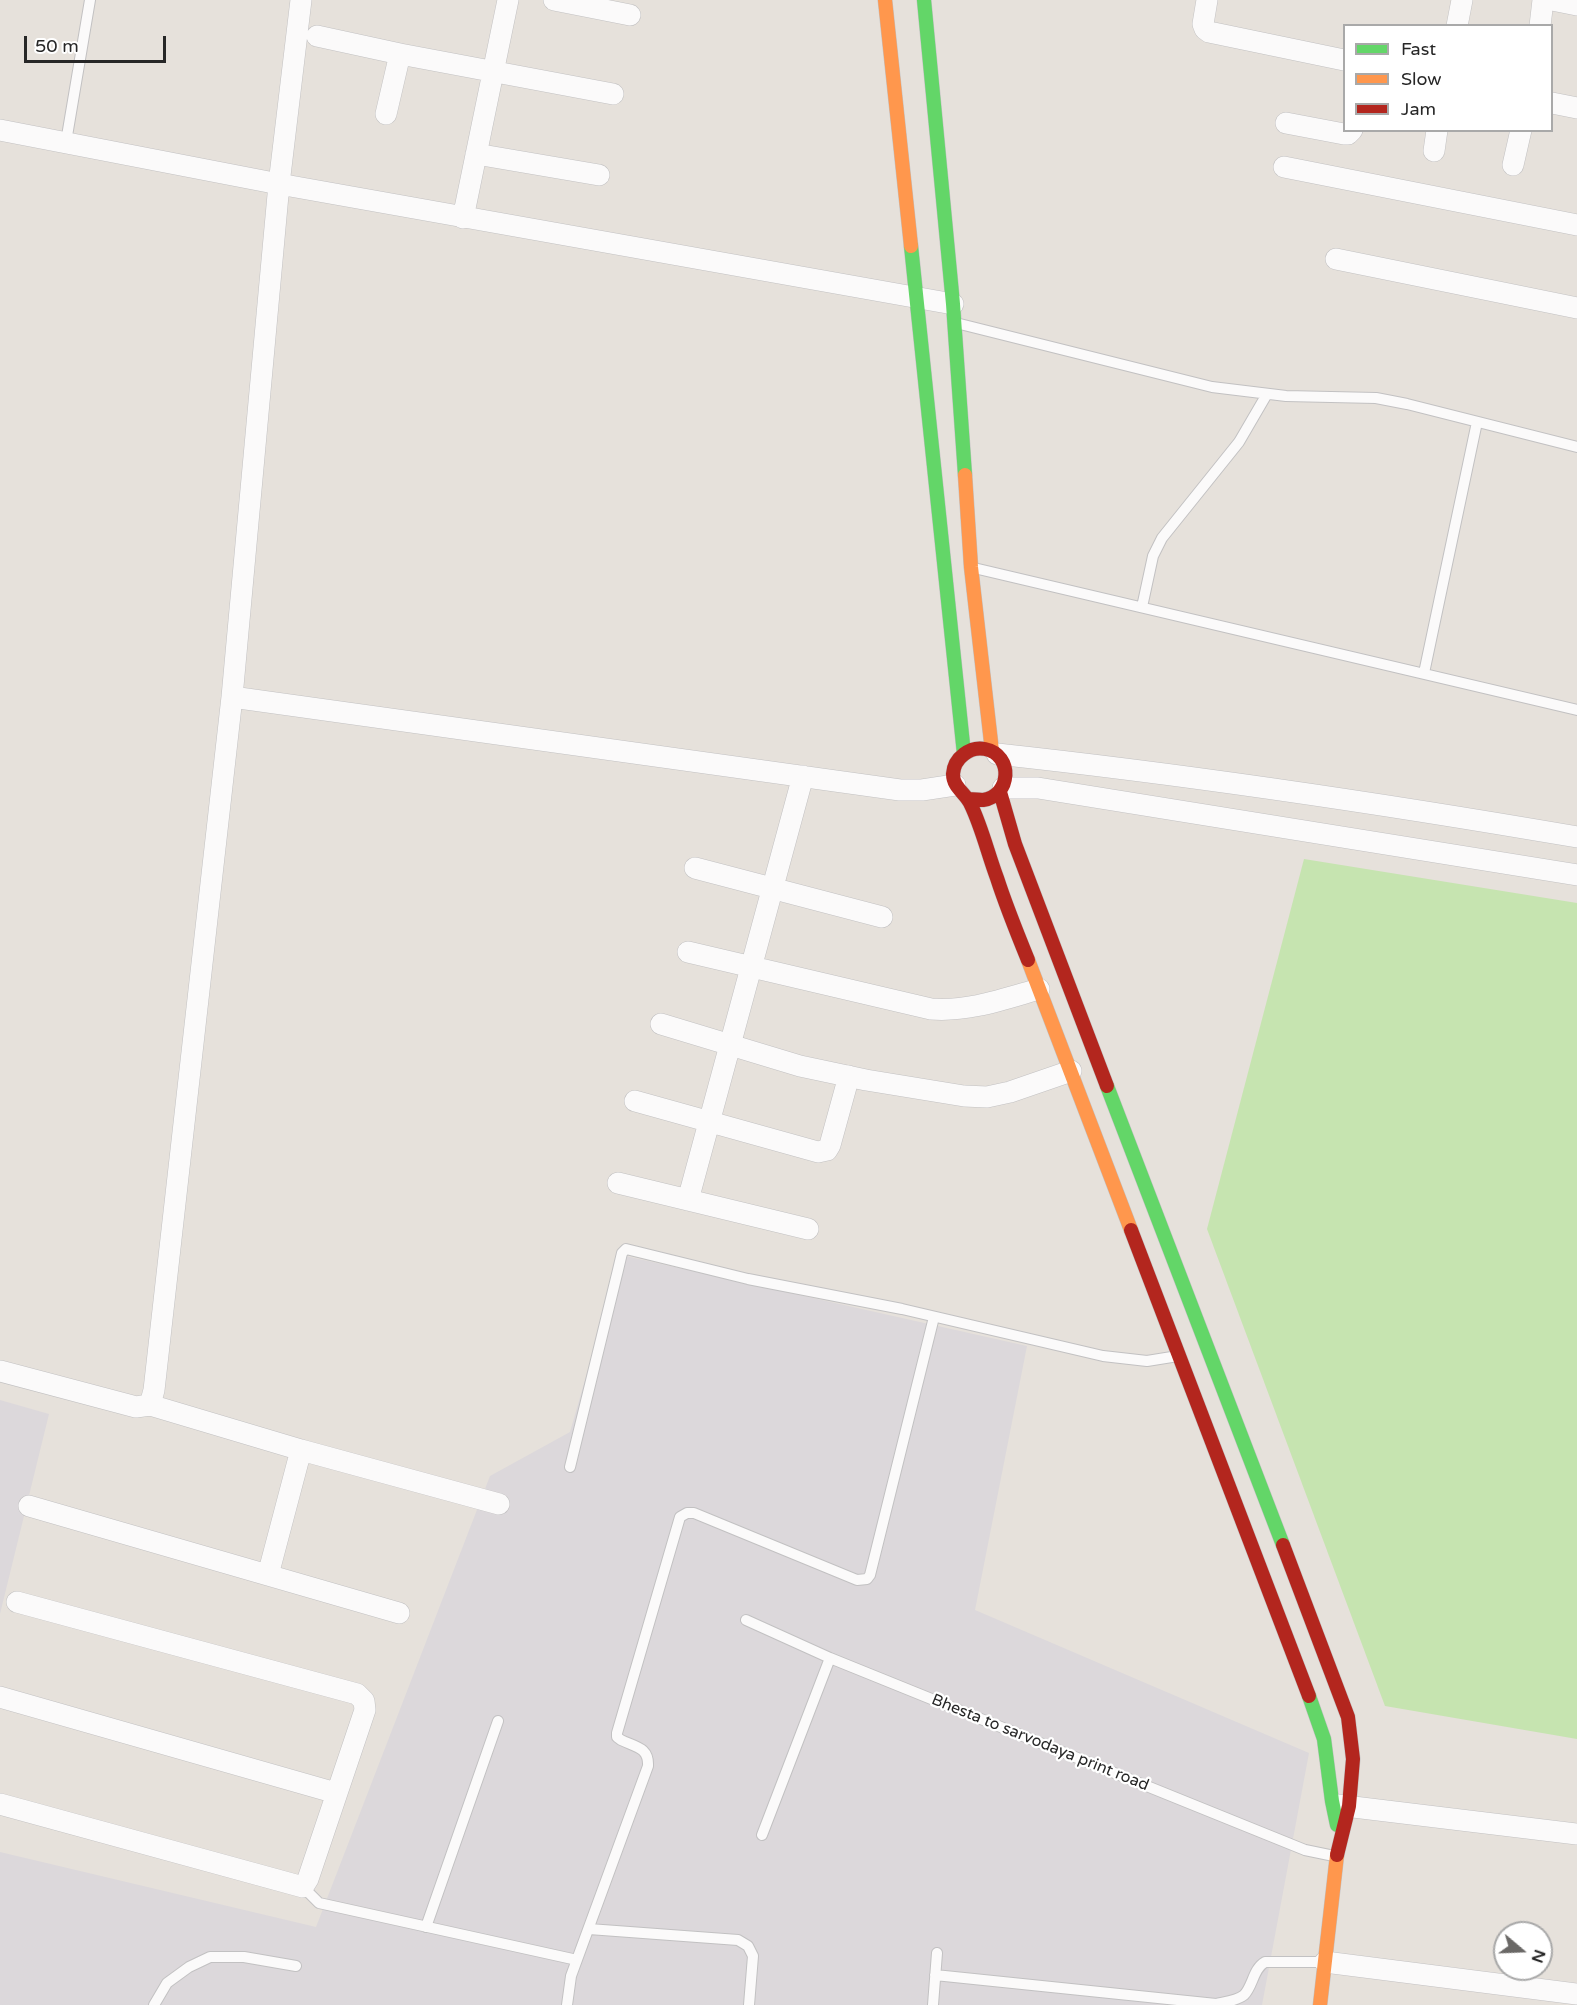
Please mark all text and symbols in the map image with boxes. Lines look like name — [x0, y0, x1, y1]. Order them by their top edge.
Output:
scale bar — [27, 24, 170, 62]
legend — [1343, 24, 1553, 132]
text: 50 m — [35, 35, 79, 57]
text: Fast — [1401, 38, 1436, 60]
text: Slow — [1401, 68, 1442, 90]
text: Jam — [1401, 98, 1436, 120]
street label: Bhesta to sarvodaya print road — [928, 1691, 1152, 1795]
north arrow — [1493, 1921, 1553, 1981]
text: N — [1527, 1947, 1550, 1966]

